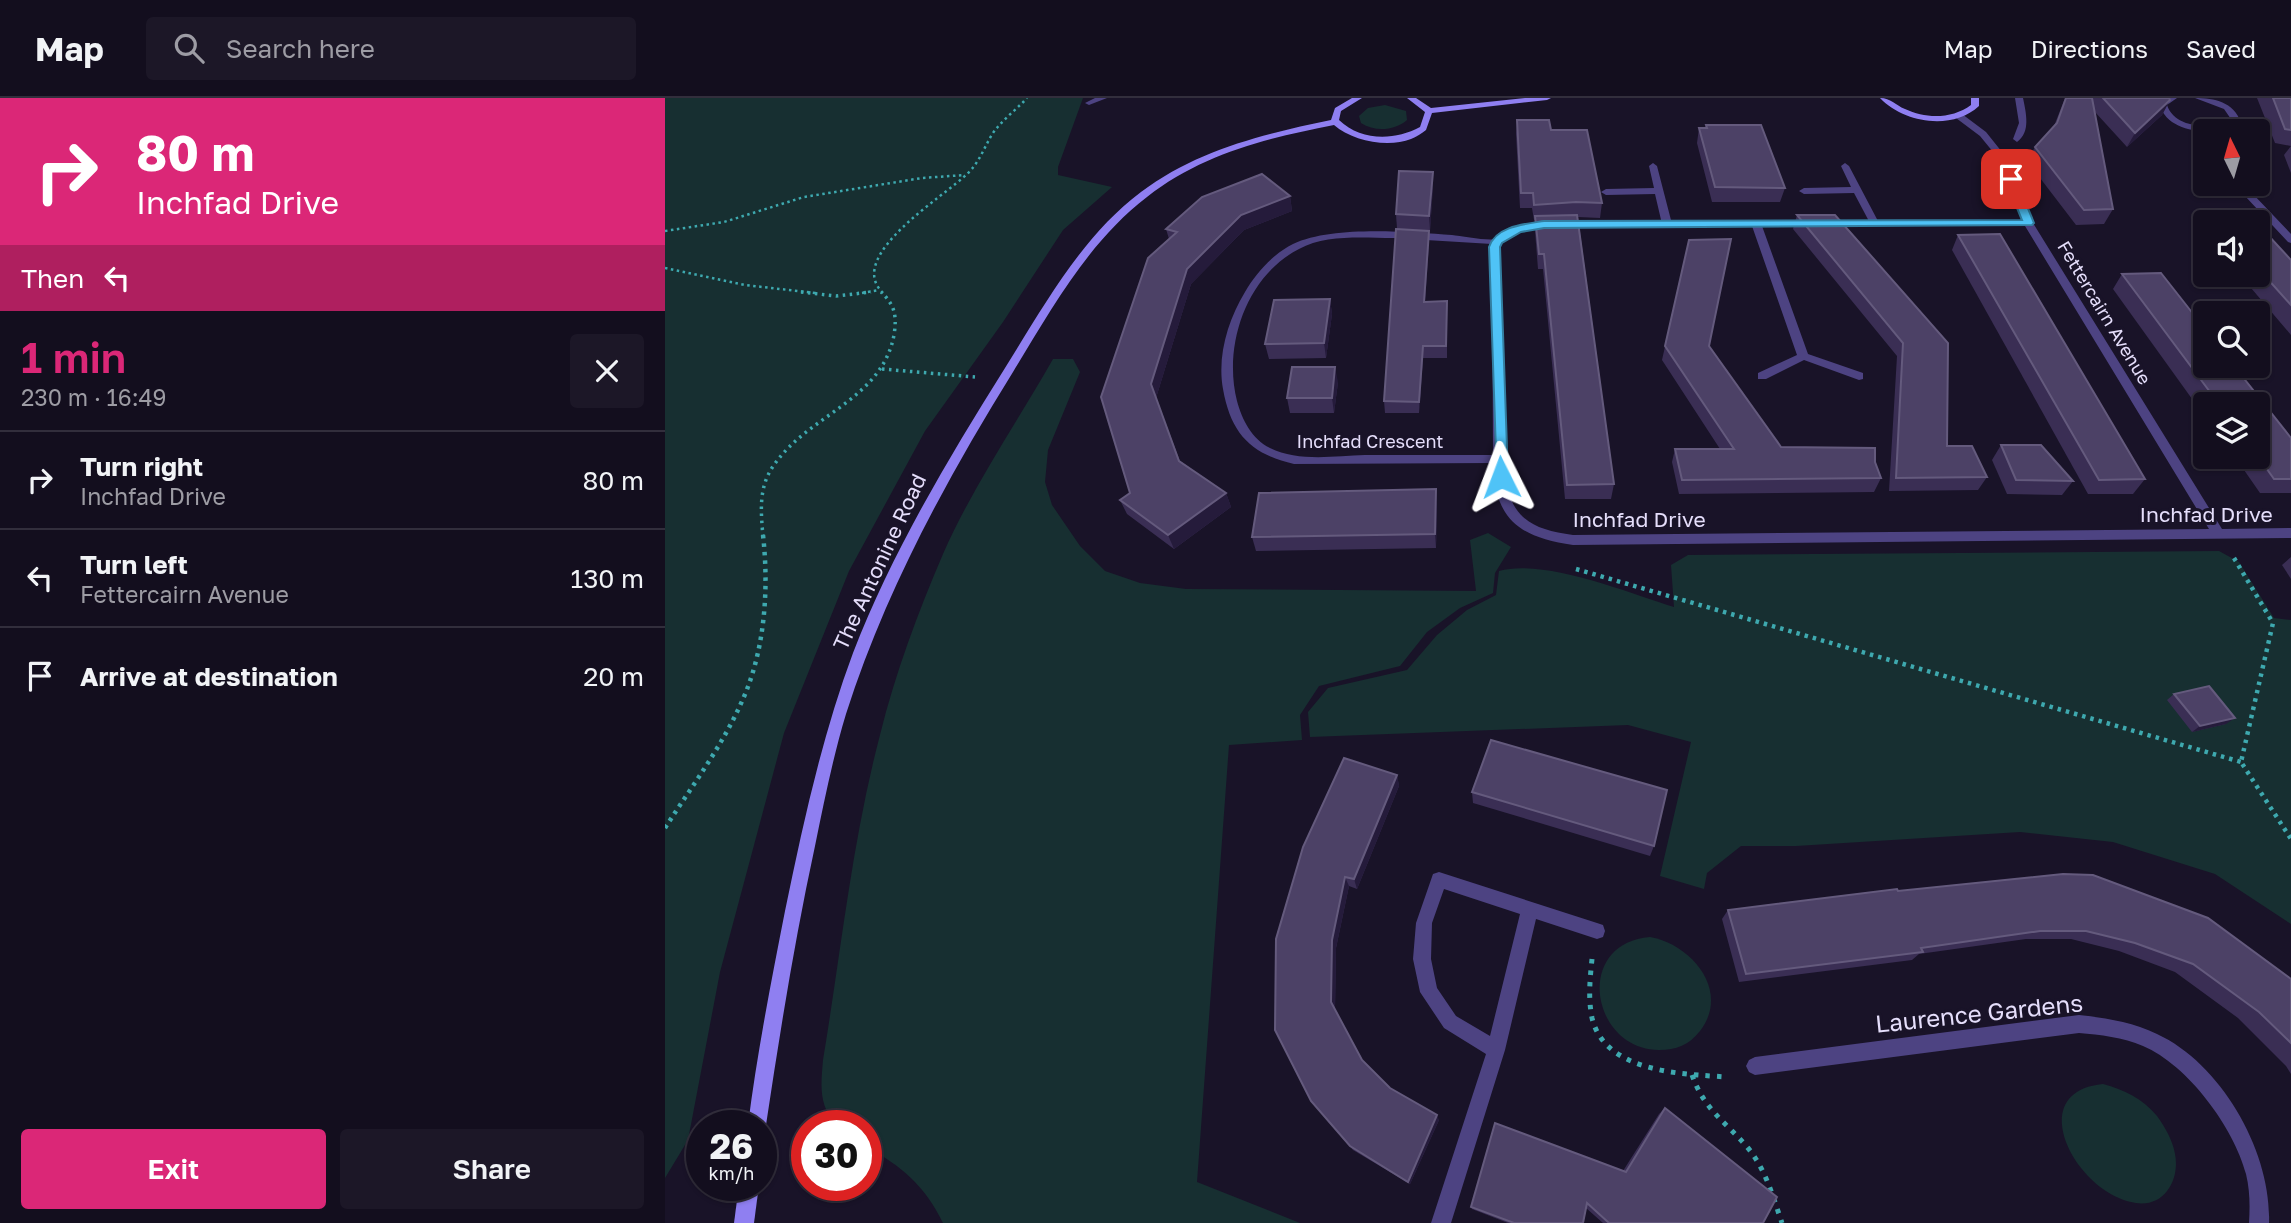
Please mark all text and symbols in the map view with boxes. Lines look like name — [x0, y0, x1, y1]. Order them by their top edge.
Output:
search box — [146, 17, 636, 80]
text: Map — [35, 29, 104, 68]
icon: search — [170, 29, 208, 67]
text: Search here — [226, 33, 375, 64]
text: Map — [1944, 34, 1993, 63]
text: Directions — [2031, 34, 2148, 63]
text: Saved — [2186, 34, 2256, 63]
north arrow — [2193, 119, 2270, 196]
map controls — [2193, 119, 2270, 469]
text: 80 m — [136, 123, 254, 182]
icon: right — [21, 126, 112, 217]
pin — [1981, 149, 2041, 209]
icon: arrive — [1992, 160, 2030, 198]
text: Inchfad Drive — [136, 183, 339, 221]
button: sound — [2193, 210, 2270, 287]
street label: Fettercairn Avenue — [2053, 237, 2156, 388]
icon: left — [98, 259, 136, 297]
text: Then — [21, 263, 84, 294]
button: search — [2193, 301, 2270, 378]
text: 1 min — [21, 332, 126, 382]
button: close — [570, 334, 644, 408]
text: 230 m · 16:49 — [21, 383, 166, 411]
button: layers — [2193, 392, 2270, 469]
street label: Inchfad Crescent — [1297, 430, 1443, 452]
position arrow — [1464, 440, 1538, 514]
text: Turn right — [80, 451, 203, 482]
icon: right — [21, 461, 59, 499]
text: 80 m — [583, 465, 644, 496]
street label: The Antonine Road — [827, 469, 931, 654]
text: Inchfad Drive — [80, 482, 226, 510]
street label: Inchfad Drive — [2139, 501, 2273, 527]
street label: Inchfad Drive — [1572, 506, 1706, 532]
text: Turn left — [80, 549, 188, 580]
icon: left — [21, 559, 59, 597]
text: 130 m — [571, 563, 644, 594]
text: Fettercairn Avenue — [80, 580, 289, 608]
icon: arrive — [21, 657, 59, 695]
text: Arrive at destination — [80, 661, 338, 692]
text: 20 m — [583, 661, 644, 692]
street label: Laurence Gardens — [1874, 987, 2084, 1038]
speed limit sign: 30 — [791, 1110, 882, 1201]
text: 26 — [710, 1125, 753, 1167]
button: Exit — [21, 1129, 326, 1209]
button: Share — [340, 1129, 644, 1209]
text: km/h — [709, 1162, 754, 1184]

